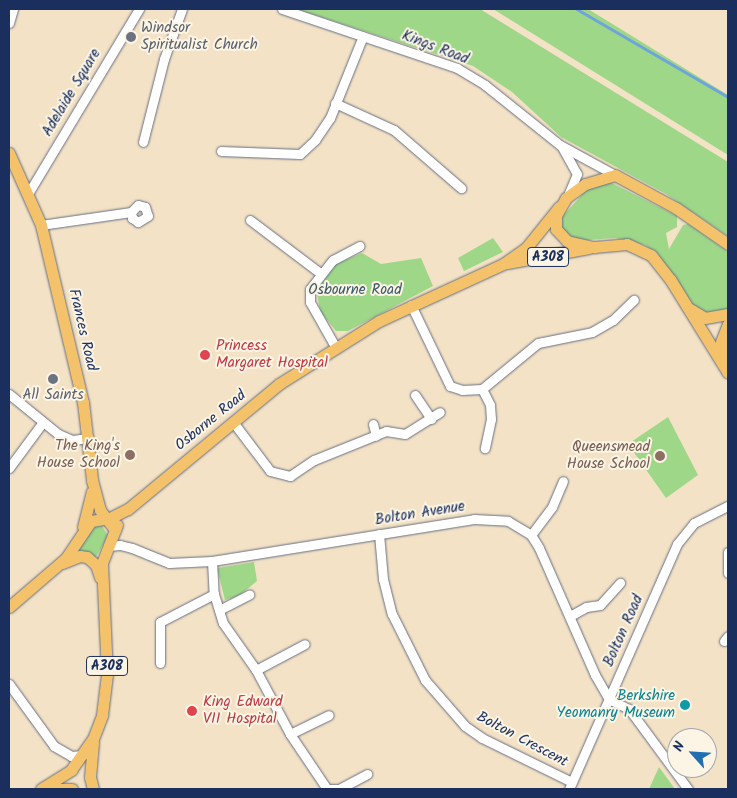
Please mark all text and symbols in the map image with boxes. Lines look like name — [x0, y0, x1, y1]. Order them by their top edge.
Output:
place label: Windsor Spiritualist Church — [141, 19, 258, 54]
street label: Kings Road — [399, 27, 471, 69]
marker: Windsor Spiritualist Church — [125, 31, 137, 43]
street label: Adelaide Square — [39, 46, 105, 140]
road number: A308 — [527, 246, 569, 268]
park label: Osbourne Road — [308, 282, 402, 300]
street label: Frances Road — [64, 287, 100, 373]
place label: Princess Margaret Hospital — [216, 337, 328, 372]
marker: Princess Margaret Hospital — [198, 348, 212, 362]
marker: All Saints — [47, 373, 59, 385]
place label: All Saints — [22, 387, 84, 405]
street label: Osborne Road — [172, 387, 250, 455]
place label: The King's House School — [37, 437, 120, 472]
place label: Queensmead House School — [567, 438, 650, 473]
marker: The King's House School — [124, 449, 136, 461]
marker: Queensmead House School — [654, 450, 666, 462]
street label: Bolton Avenue — [374, 498, 466, 530]
street label: Bolton Road — [600, 592, 648, 670]
road number: A308 — [86, 654, 128, 678]
place label: Berkshire Yeomanry Museum — [557, 687, 675, 722]
place label: King Edward VII Hospital — [203, 693, 282, 728]
marker: Berkshire Yeomanry Museum — [679, 699, 691, 711]
marker: King Edward VII Hospital — [185, 704, 199, 718]
street label: Bolton Crescent — [473, 708, 571, 772]
north arrow — [667, 728, 717, 778]
text: N — [668, 738, 691, 756]

